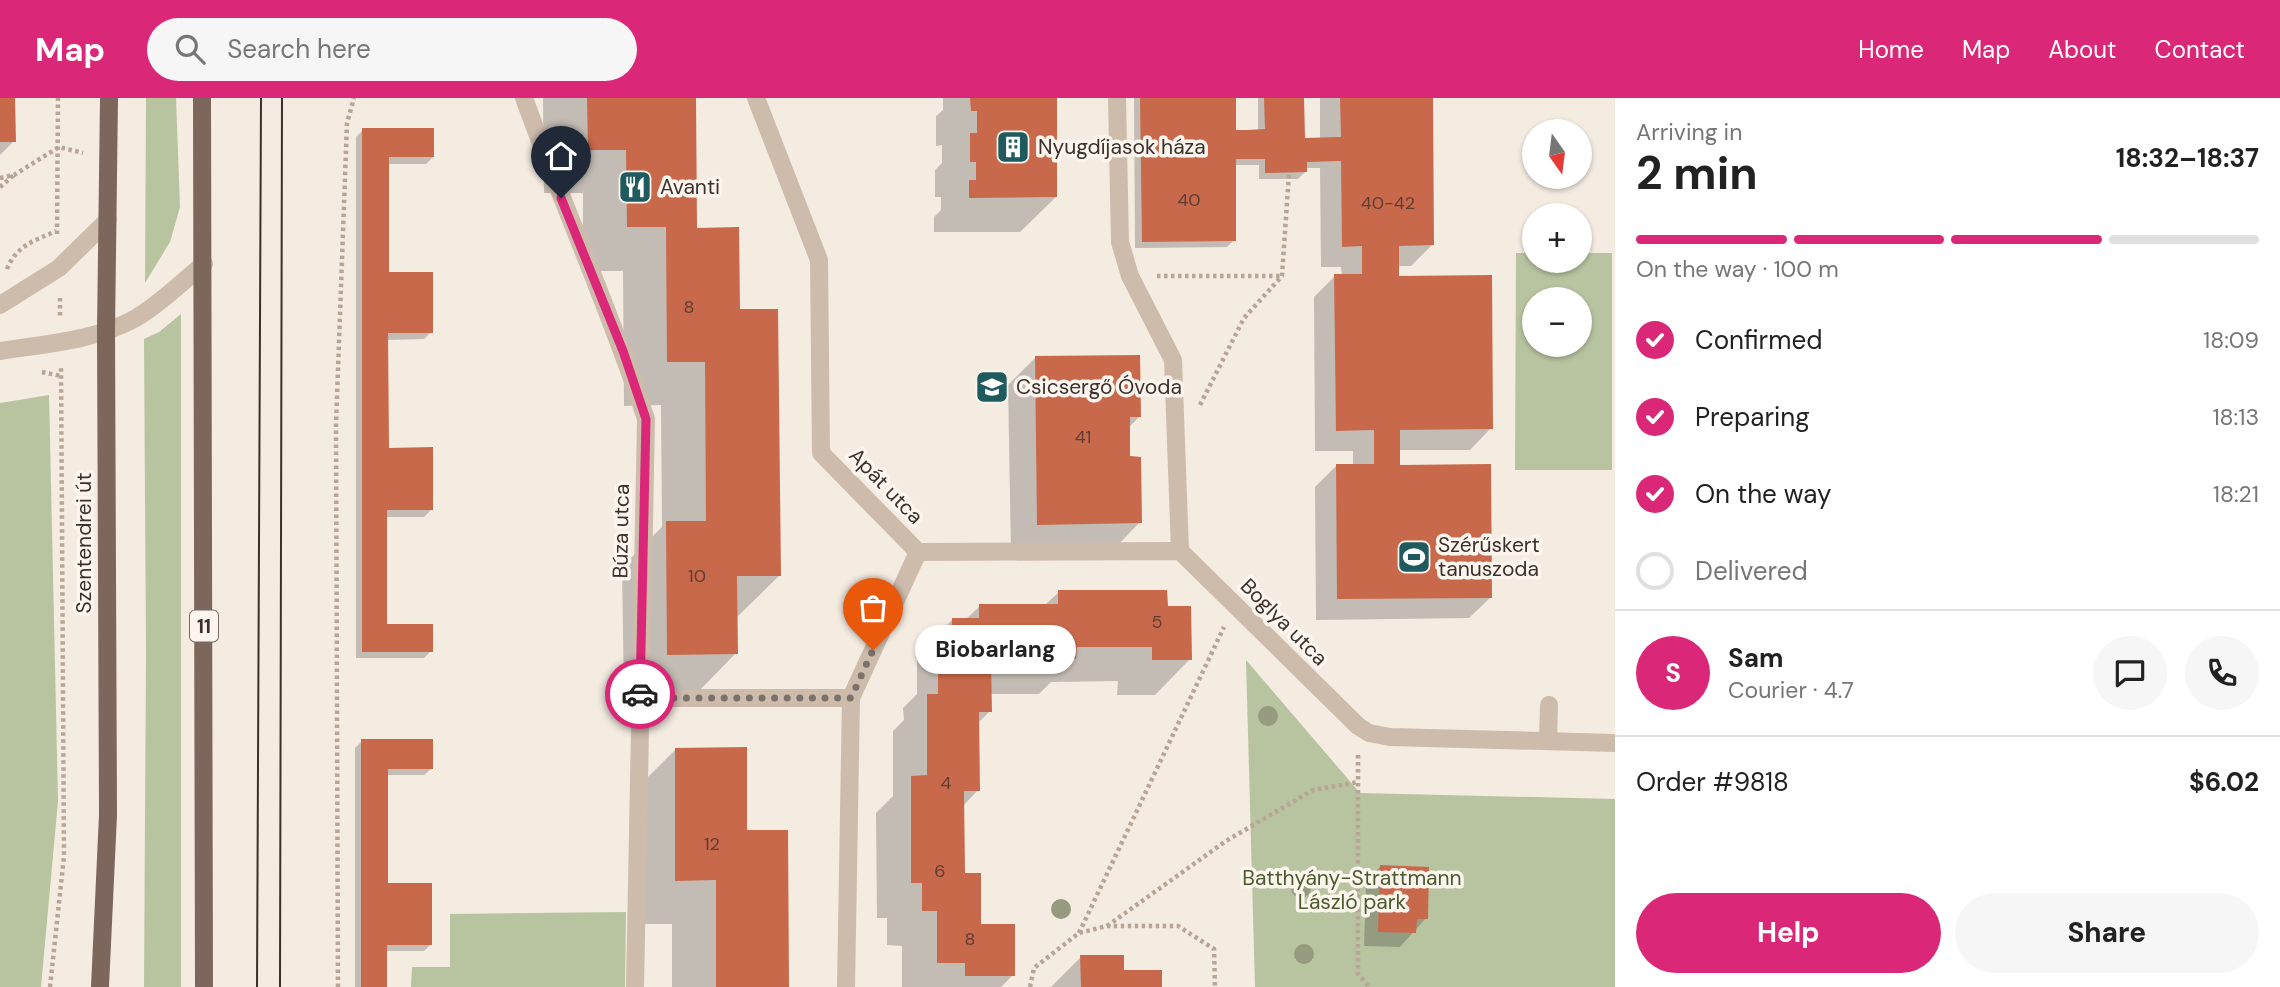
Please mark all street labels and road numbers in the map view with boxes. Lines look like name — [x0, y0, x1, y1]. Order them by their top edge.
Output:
street label: Apát utca — [843, 442, 929, 530]
street label: Szentendrei út — [70, 472, 98, 614]
street label: Búza utca — [606, 483, 636, 579]
street label: Boglya utca — [1234, 572, 1334, 672]
road number: 11 — [190, 610, 218, 642]

